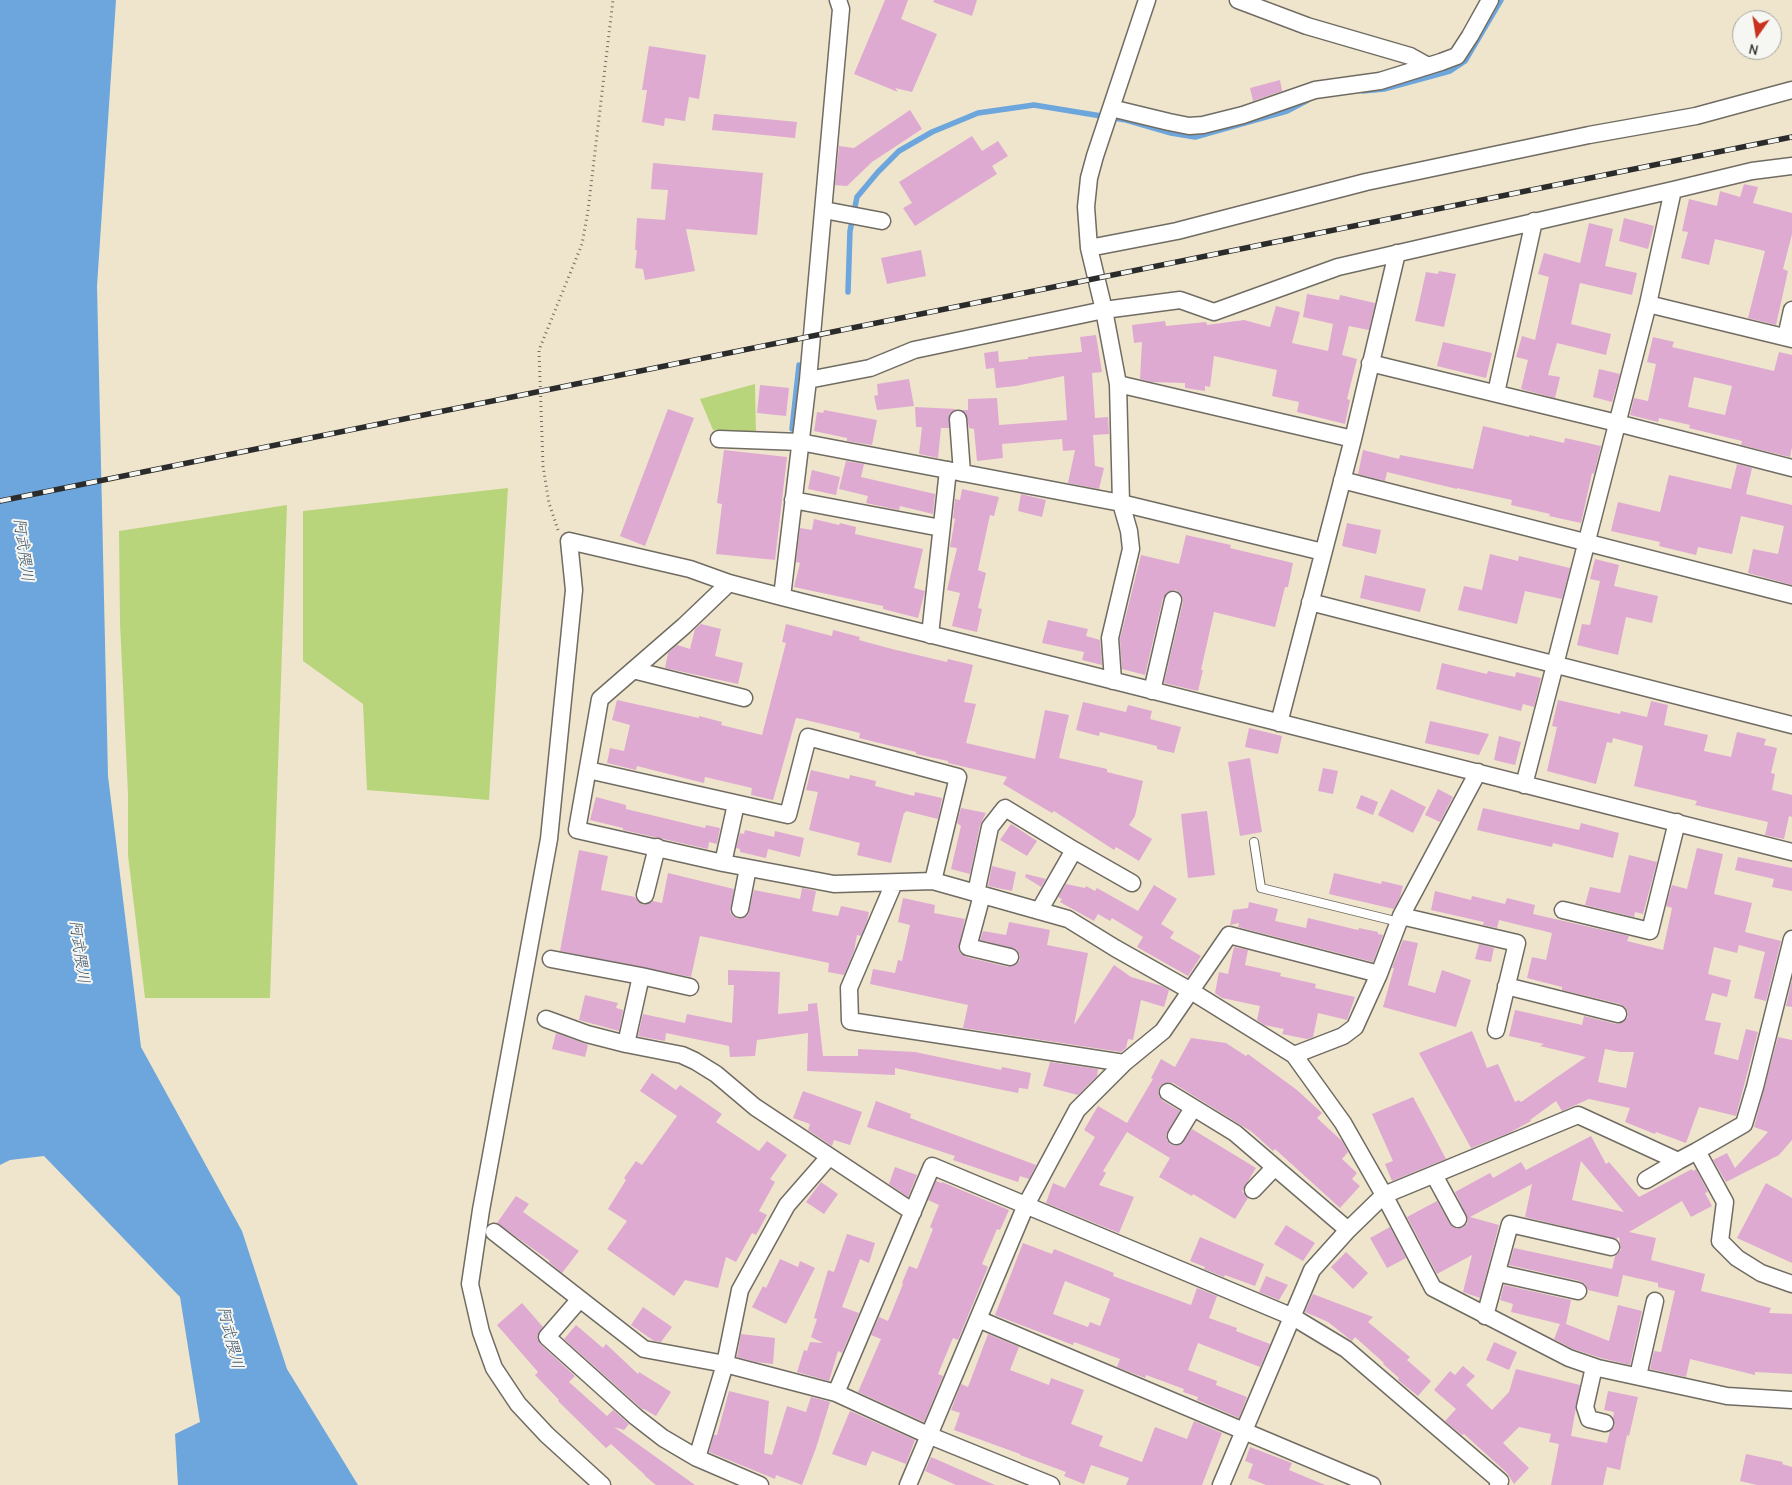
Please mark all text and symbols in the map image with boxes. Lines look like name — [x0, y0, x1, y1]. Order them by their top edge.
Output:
north arrow — [1732, 10, 1782, 60]
text: N — [1747, 40, 1760, 58]
water label: 阿武隈川 — [9, 517, 37, 583]
water label: 阿武隈川 — [65, 919, 93, 985]
water label: 阿武隈川 — [213, 1305, 247, 1371]

